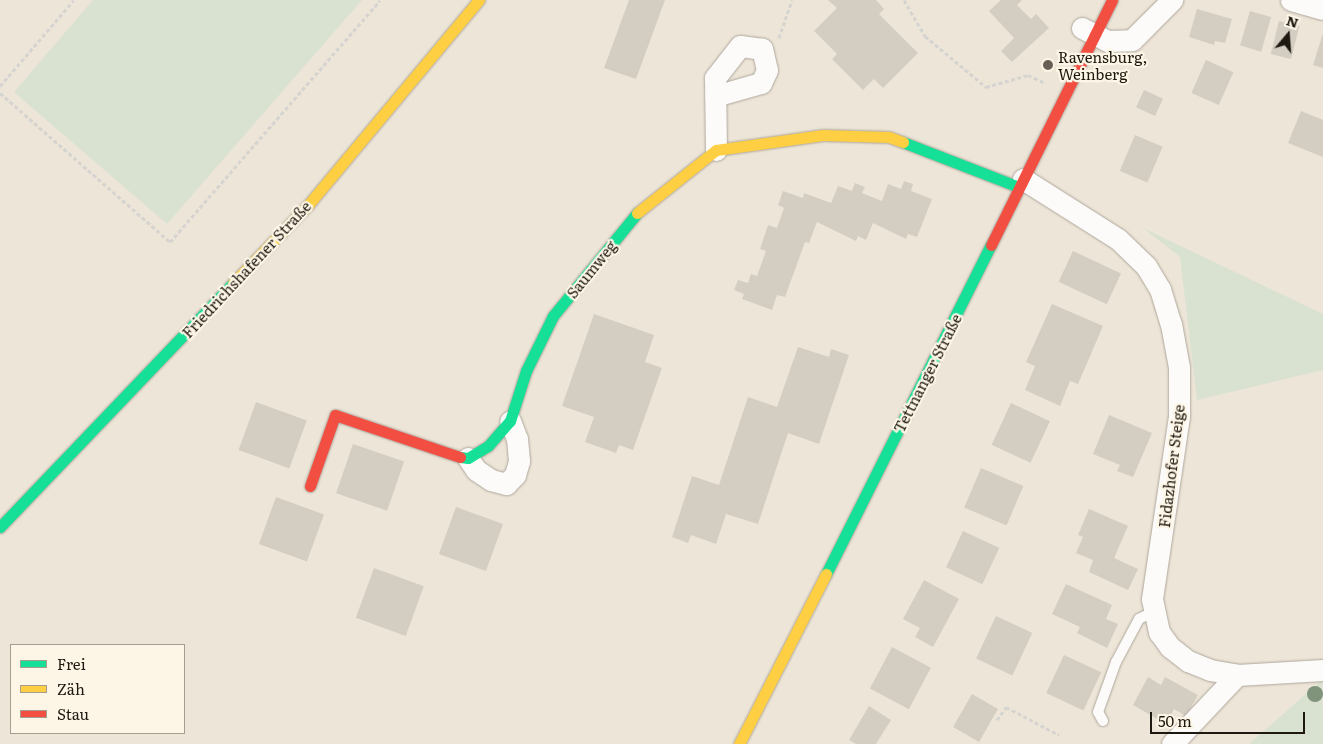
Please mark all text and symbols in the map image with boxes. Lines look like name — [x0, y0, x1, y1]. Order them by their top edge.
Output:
text: N — [1284, 9, 1301, 32]
north arrow — [1263, 10, 1313, 60]
place label: Ravensburg, Weinberg — [1058, 47, 1147, 82]
marker: Ravensburg, Weinberg — [1042, 59, 1054, 71]
street label: Friedrichshafener Straße — [178, 197, 314, 341]
street label: Saumweg — [562, 237, 620, 301]
street label: Tettnanger Straße — [889, 311, 965, 435]
street label: Fidazhofer Steige — [1155, 403, 1187, 529]
legend — [10, 644, 185, 734]
text: Frei — [57, 652, 86, 675]
text: Zäh — [57, 677, 85, 700]
text: Stau — [57, 702, 89, 725]
scale bar — [1153, 702, 1308, 734]
text: 50 m — [1158, 709, 1192, 732]

